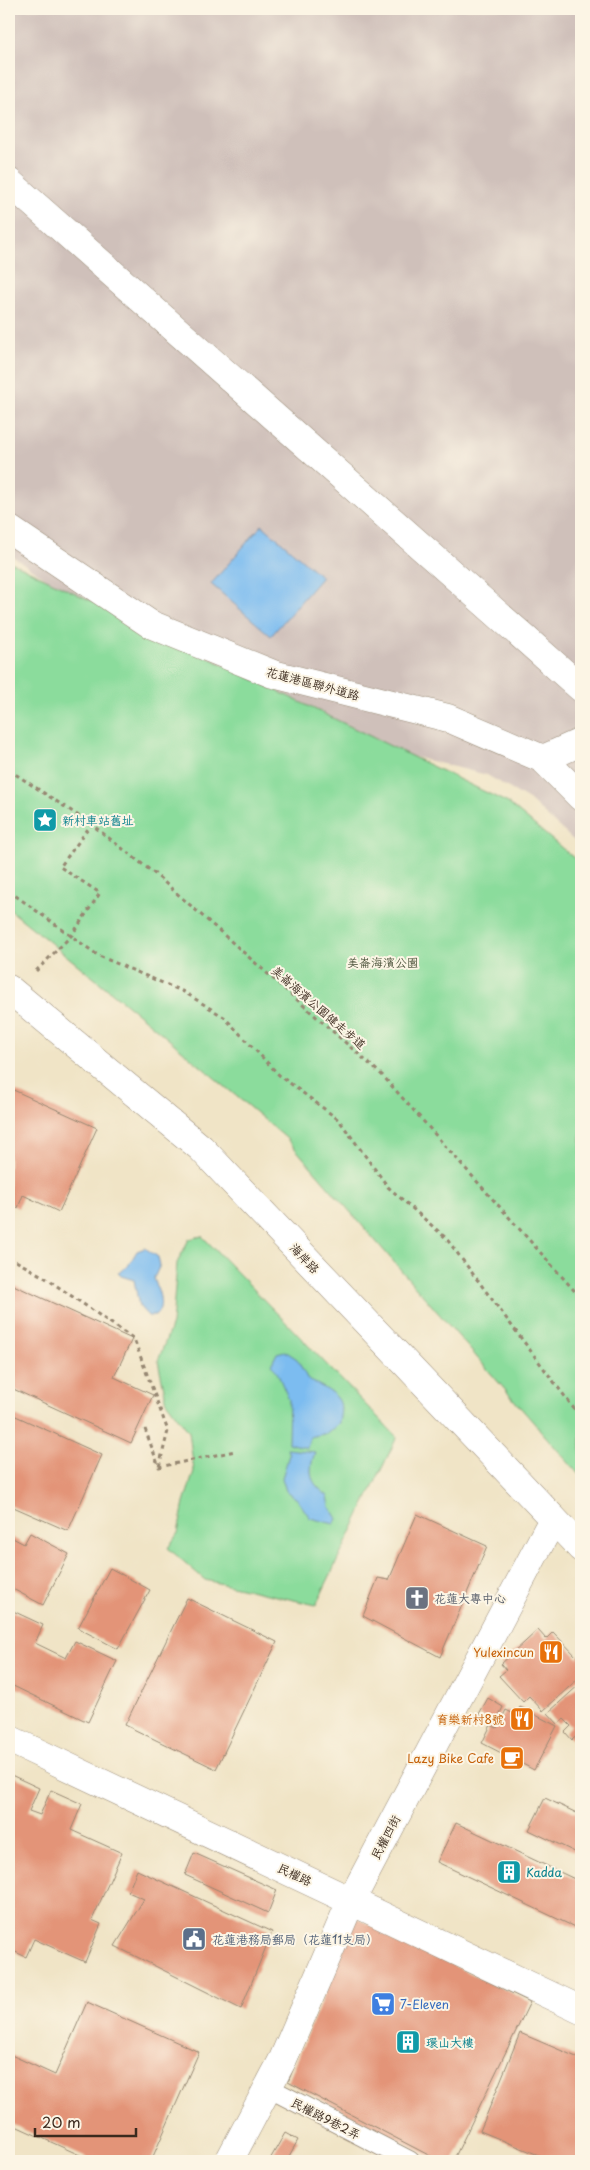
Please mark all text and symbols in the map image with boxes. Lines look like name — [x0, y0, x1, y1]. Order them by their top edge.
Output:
street label: 花蓮港區聯外道路 — [264, 662, 362, 704]
place icon: 新村車站舊址 — [32, 807, 58, 833]
place label: 新村車站舊址 — [62, 811, 134, 829]
park label: 美崙海濱公園 — [347, 953, 419, 971]
street label: 美崙海濱公園健走步道 — [268, 961, 370, 1053]
street label: 海岸路 — [286, 1239, 324, 1277]
church icon: 花蓮大專中心 — [404, 1585, 430, 1611]
place label: 花蓮大專中心 — [434, 1589, 506, 1607]
restaurant icon: Yulexincun — [538, 1639, 564, 1665]
place label: Yulexincun — [473, 1643, 534, 1661]
restaurant icon: 育樂新村8號 — [509, 1706, 535, 1732]
place label: 育樂新村8號 — [436, 1710, 504, 1728]
cafe icon: Lazy Bike Cafe — [499, 1745, 525, 1771]
place label: Lazy Bike Cafe — [407, 1749, 494, 1767]
street label: 民權四街 — [366, 1812, 404, 1862]
street label: 民權路 — [275, 1858, 315, 1890]
building icon: Kadda — [496, 1859, 522, 1885]
place label: Kadda — [526, 1863, 562, 1881]
public building icon: 花蓮港務局郵局（花蓮11支局） — [181, 1926, 207, 1952]
place label: 花蓮港務局郵局（花蓮11支局） — [212, 1930, 378, 1948]
supermarket icon: 7-Eleven — [370, 1991, 396, 2017]
place label: 7-Eleven — [400, 1995, 449, 2013]
building icon: 環山大樓 — [395, 2029, 421, 2055]
place label: 環山大樓 — [426, 2033, 474, 2051]
street label: 民權路9巷2弄 — [288, 2093, 364, 2143]
scale bar — [35, 2105, 136, 2137]
text: 20 m — [42, 2110, 81, 2133]

